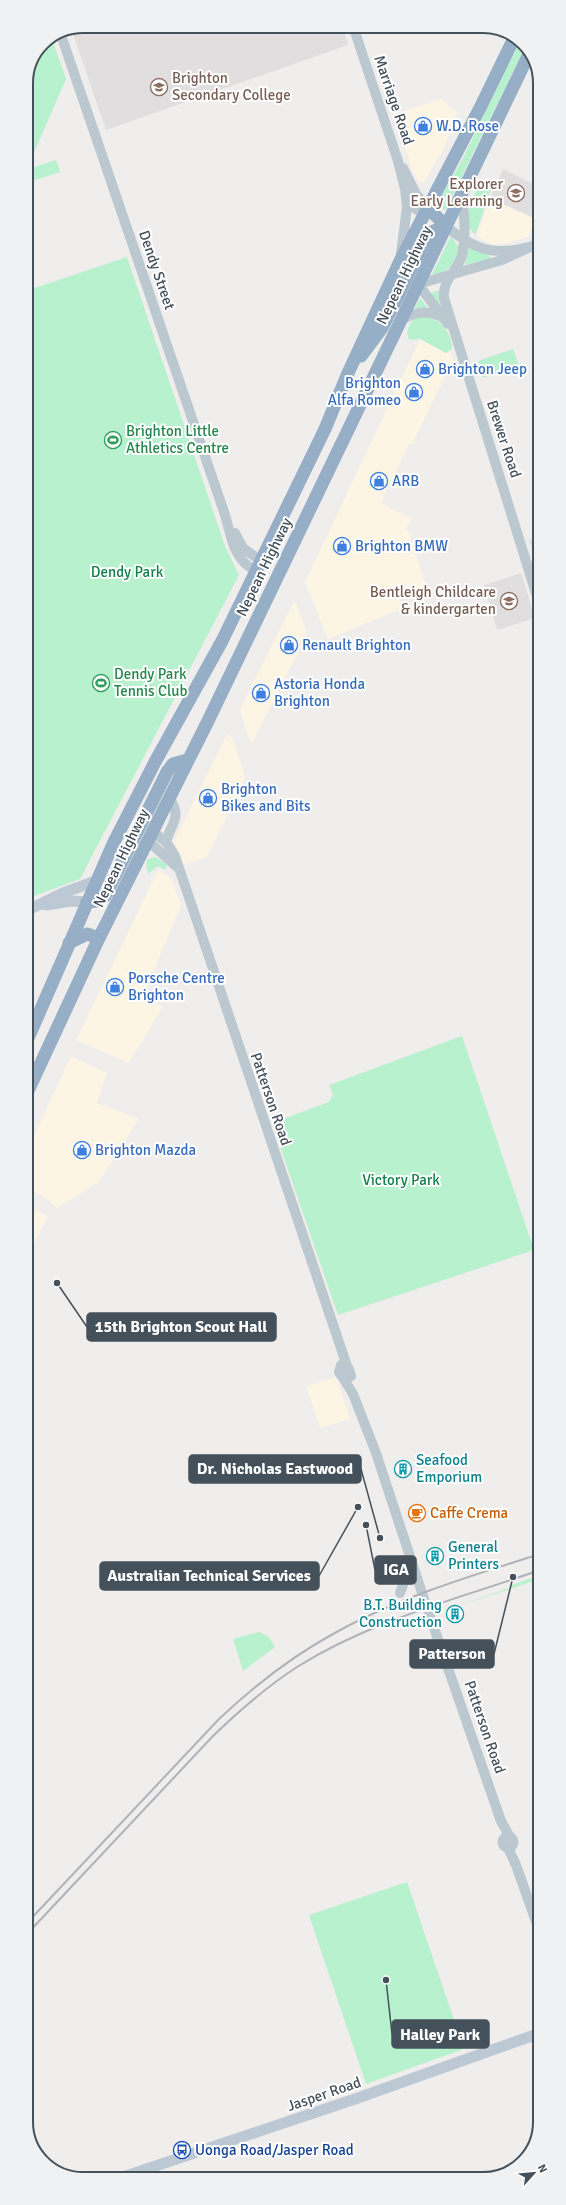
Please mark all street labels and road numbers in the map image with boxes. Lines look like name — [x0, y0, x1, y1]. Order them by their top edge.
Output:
street label: Marriage Road — [370, 53, 418, 147]
street label: Nepean Highway — [372, 223, 436, 327]
street label: Dendy Street — [135, 228, 179, 312]
street label: Brewer Road — [483, 398, 525, 480]
street label: Nepean Highway — [232, 515, 296, 619]
street label: Nepean Highway — [89, 806, 153, 910]
street label: Patterson Road — [247, 1050, 295, 1148]
street label: Patterson Road — [461, 1678, 509, 1776]
street label: Jasper Road — [285, 2073, 363, 2115]

